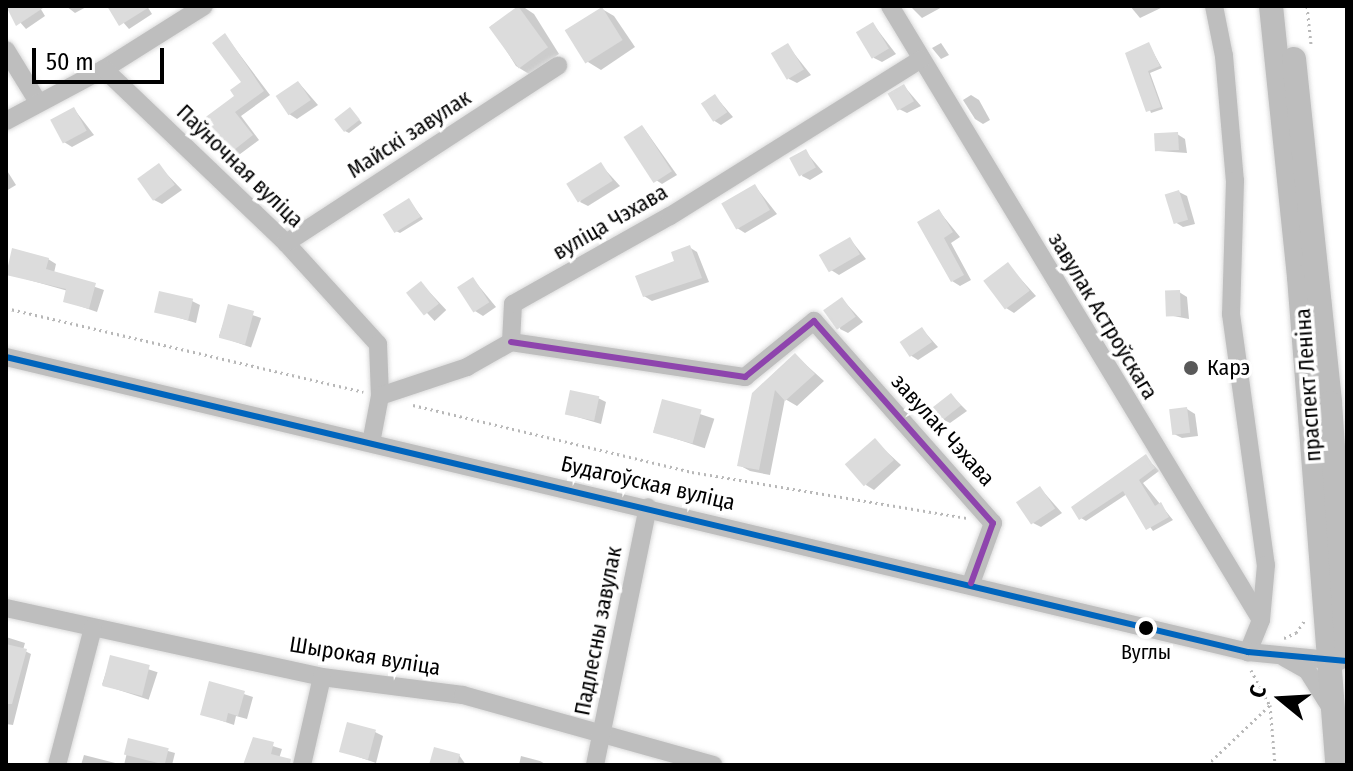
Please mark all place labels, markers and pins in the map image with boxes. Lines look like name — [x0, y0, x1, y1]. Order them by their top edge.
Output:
place label: Карэ — [1207, 355, 1250, 381]
marker: Карэ — [1182, 359, 1200, 377]
marker: Вуглы — [1138, 620, 1154, 636]
place label: Вуглы — [1121, 640, 1171, 664]

